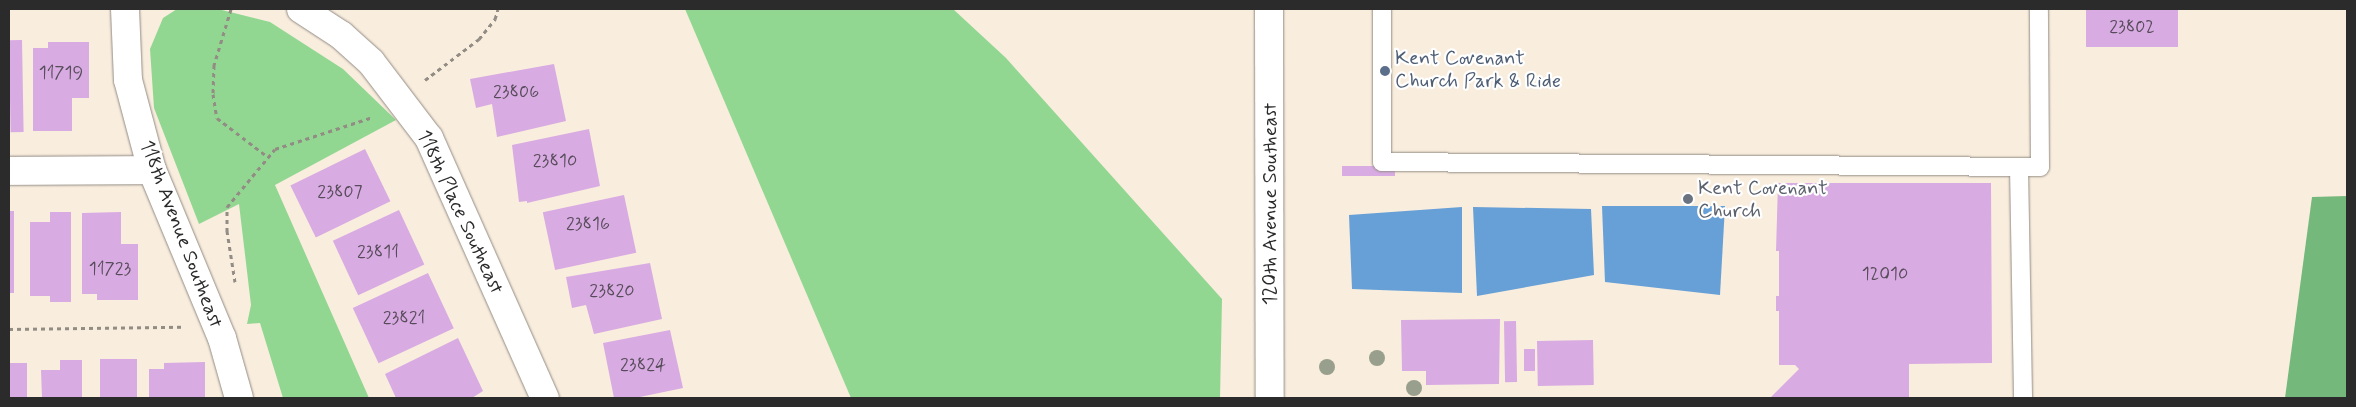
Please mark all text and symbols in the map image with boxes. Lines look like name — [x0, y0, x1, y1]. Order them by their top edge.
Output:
house number: 23802 — [2109, 16, 2155, 38]
place label: Kent Covenant Church Park & Ride — [1395, 47, 1561, 94]
house number: 11719 — [39, 62, 83, 84]
marker: Kent Covenant Church Park & Ride — [1379, 65, 1391, 77]
house number: 23806 — [493, 81, 539, 103]
street label: 120th Avenue Southeast — [1258, 105, 1282, 303]
street label: 118th Place Southeast — [412, 127, 508, 297]
street label: 118th Avenue Southeast — [135, 138, 227, 330]
house number: 23810 — [533, 150, 577, 172]
place label: Kent Covenant Church — [1698, 176, 1828, 223]
house number: 23807 — [317, 181, 363, 203]
marker: Kent Covenant Church — [1682, 193, 1694, 205]
house number: 23816 — [566, 213, 610, 235]
house number: 23811 — [357, 241, 399, 263]
house number: 11723 — [89, 258, 131, 280]
house number: 12010 — [1862, 263, 1908, 285]
house number: 23820 — [589, 280, 635, 302]
house number: 23821 — [383, 307, 425, 329]
house number: 23824 — [620, 354, 666, 376]

